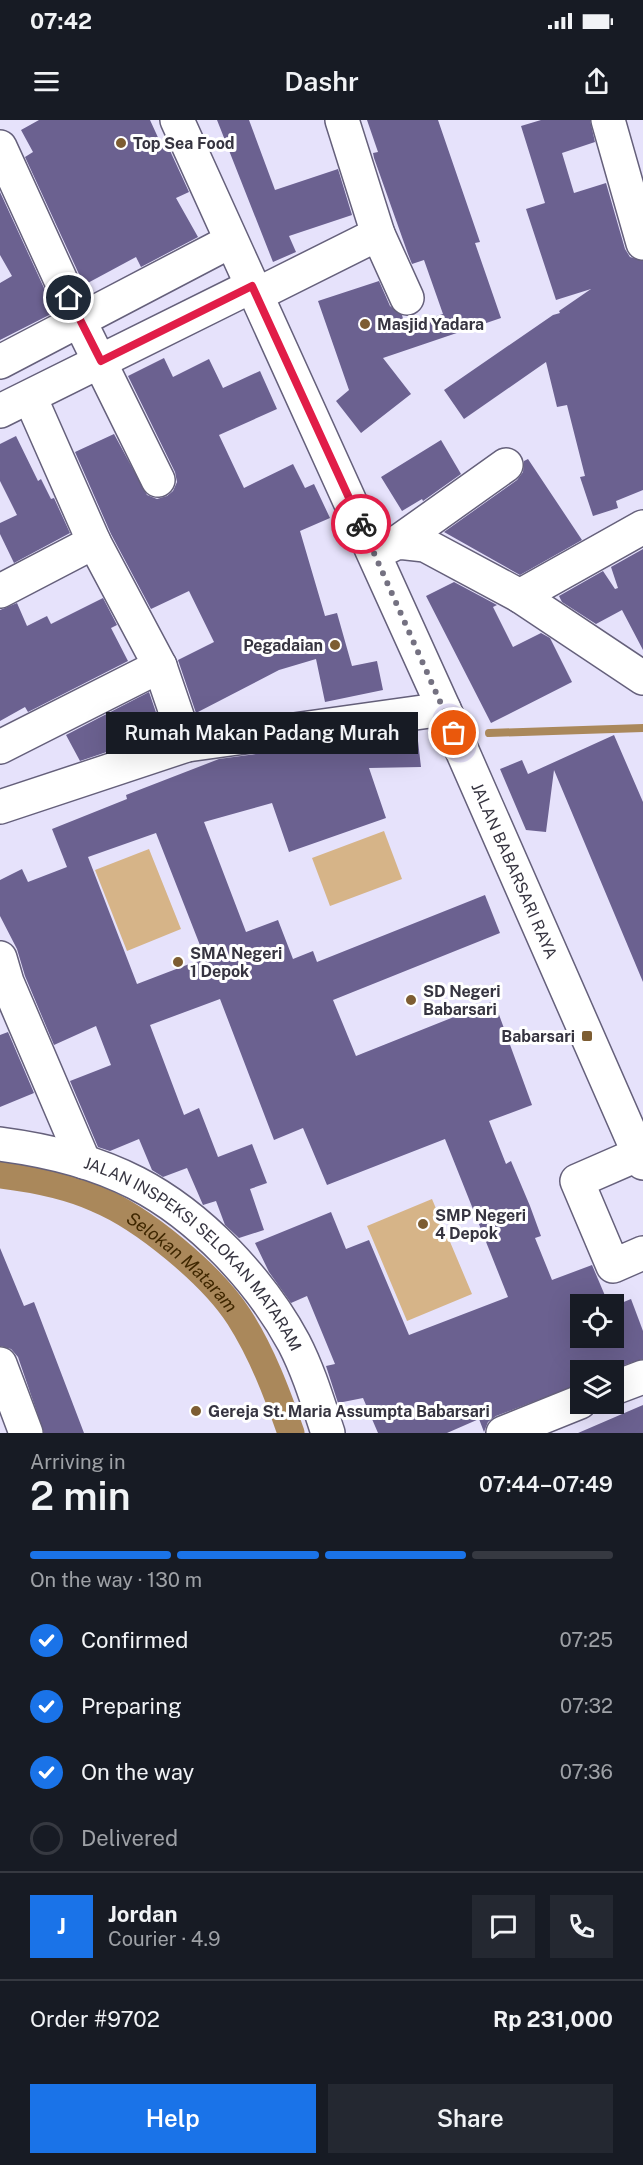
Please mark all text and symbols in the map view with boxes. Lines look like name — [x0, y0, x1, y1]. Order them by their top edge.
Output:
text: 07:42 — [30, 8, 92, 34]
icon: menu — [30, 65, 63, 98]
text: Dashr — [284, 65, 359, 97]
icon: share — [580, 65, 613, 98]
place label: Top Sea Food — [133, 134, 235, 153]
marker: Top Sea Food — [114, 136, 128, 150]
pin — [43, 272, 94, 323]
icon: home — [52, 281, 85, 314]
place label: Masjid Yadara — [377, 315, 484, 334]
marker: Masjid Yadara — [358, 317, 372, 331]
courier — [331, 494, 391, 554]
icon: bike — [345, 508, 378, 541]
place label: Pegadaian — [243, 636, 323, 655]
marker: Pegadaian — [328, 638, 342, 652]
pin — [428, 707, 479, 758]
callout: Rumah Makan Padang Murah — [106, 712, 418, 754]
icon: bag — [437, 716, 470, 749]
text: Rumah Makan Padang Murah — [124, 721, 400, 745]
street label: JALAN BABARSARI RAYA — [468, 780, 562, 962]
place label: SMA Negeri 1 Depok — [190, 944, 282, 981]
marker: SMA Negeri 1 Depok — [171, 955, 185, 969]
place label: SD Negeri Babarsari — [423, 982, 501, 1019]
marker: SD Negeri Babarsari — [404, 993, 418, 1007]
place label: Babarsari — [501, 1027, 575, 1046]
marker: Babarsari — [580, 1029, 594, 1043]
street label: JALAN INSPEKSI SELOKAN MATARAM — [82, 1153, 306, 1354]
place label: SMP Negeri 4 Depok — [435, 1206, 526, 1243]
water label: Selokan Mataram — [123, 1207, 242, 1316]
marker: SMP Negeri 4 Depok — [416, 1217, 430, 1231]
map controls — [570, 1294, 624, 1414]
button: locate — [570, 1294, 624, 1348]
button: layers — [570, 1360, 624, 1414]
place label: Gereja St. Maria Assumpta Babarsari — [208, 1402, 490, 1421]
marker: Gereja St. Maria Assumpta Babarsari — [189, 1404, 203, 1418]
text: Arriving in — [30, 1450, 125, 1474]
text: 07:44–07:49 — [479, 1471, 613, 1497]
text: 2 min — [30, 1473, 131, 1519]
text: On the way · 130 m — [30, 1568, 202, 1592]
icon: check — [30, 1624, 63, 1657]
text: Confirmed — [81, 1627, 188, 1653]
text: 07:25 — [559, 1628, 613, 1652]
icon: check — [30, 1690, 63, 1723]
text: Preparing — [81, 1693, 182, 1719]
text: 07:32 — [560, 1694, 613, 1718]
icon: check — [30, 1756, 63, 1789]
text: On the way — [81, 1759, 194, 1785]
text: 07:36 — [560, 1760, 613, 1784]
text: Delivered — [81, 1825, 178, 1851]
button: chat — [472, 1895, 535, 1958]
button: phone — [550, 1895, 613, 1958]
text: Jordan — [108, 1901, 177, 1927]
text: J — [57, 1913, 66, 1939]
text: Courier · 4.9 — [108, 1927, 220, 1951]
text: Order #9702 — [30, 2006, 160, 2032]
text: Rp 231,000 — [493, 2006, 613, 2032]
button: Help — [30, 2084, 316, 2153]
button: Share — [328, 2084, 613, 2153]

